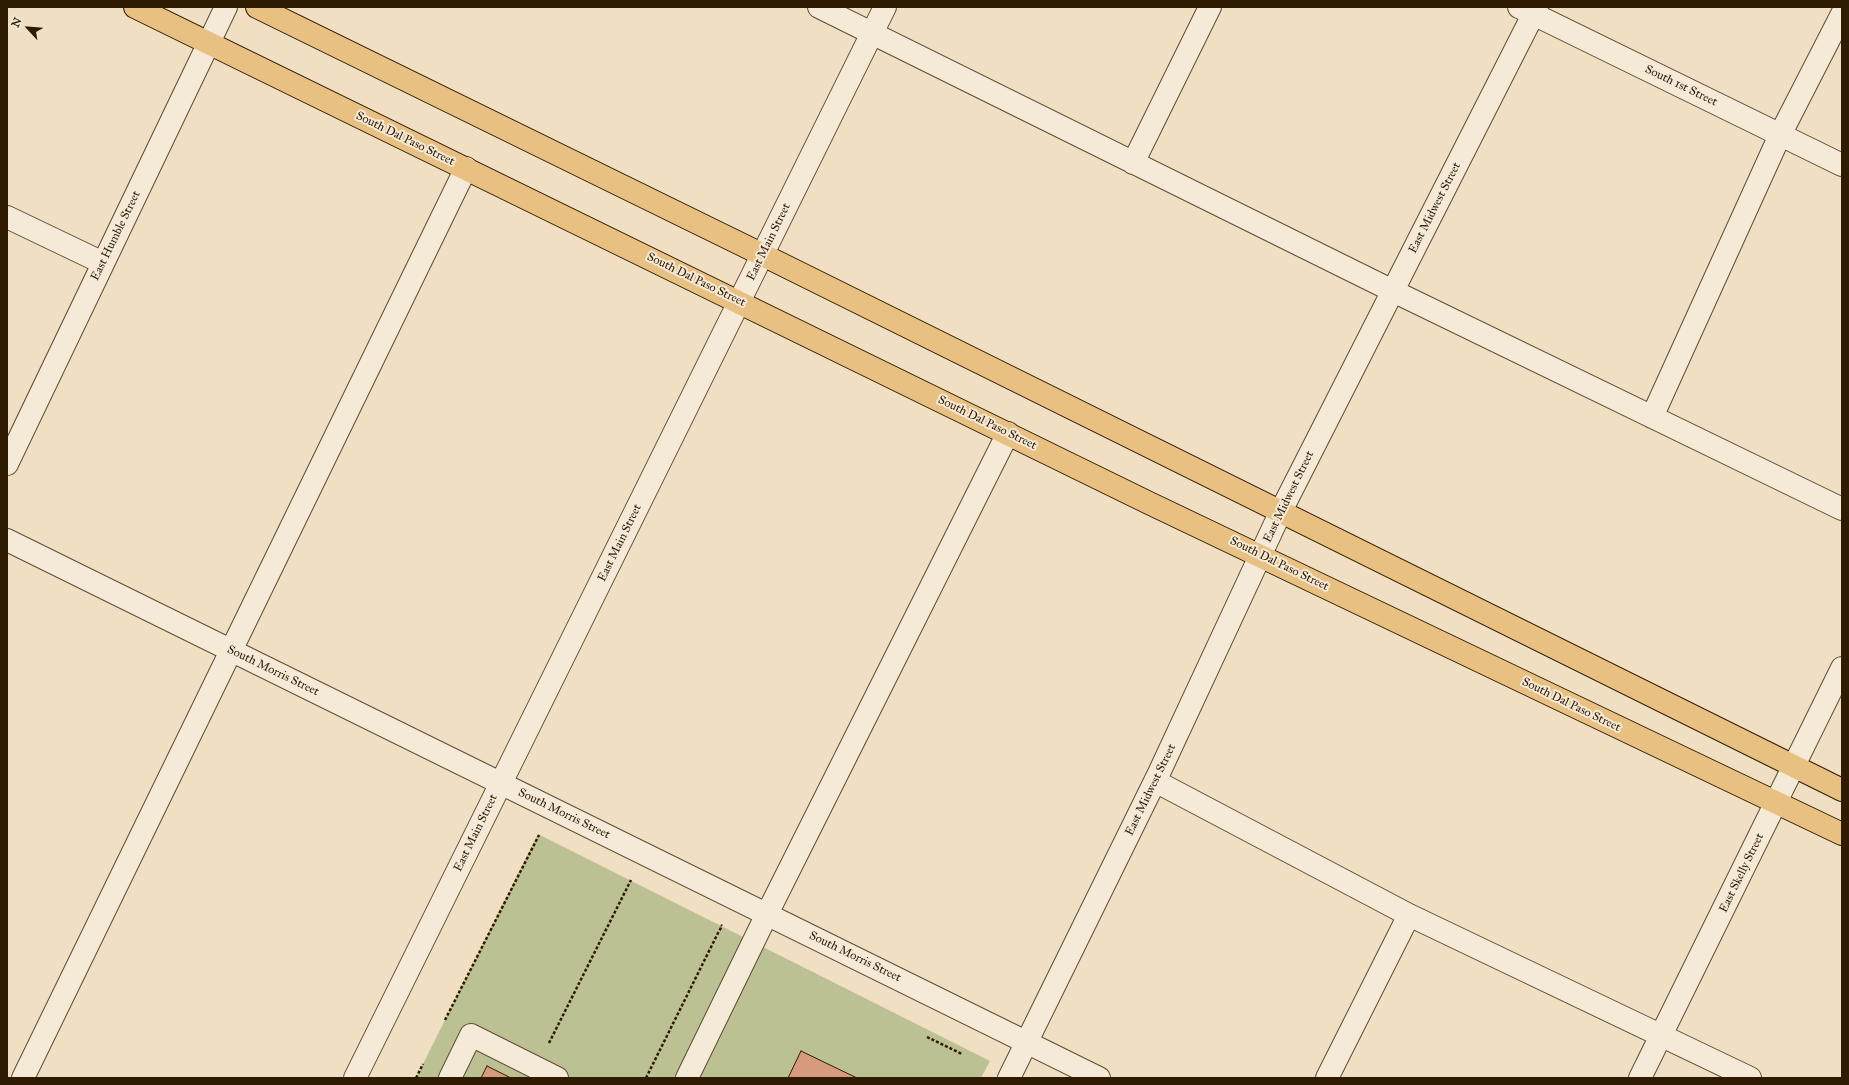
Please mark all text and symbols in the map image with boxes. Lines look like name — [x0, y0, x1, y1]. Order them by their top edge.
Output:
north arrow — [8, 8, 48, 48]
text: N — [9, 15, 25, 30]
street label: South 1st Street — [1642, 62, 1720, 110]
street label: South Dal Paso Street — [353, 109, 457, 169]
street label: East Midwest Street — [1406, 160, 1464, 256]
street label: East Humble Street — [88, 189, 144, 283]
street label: East Main Street — [744, 201, 794, 283]
street label: South Dal Paso Street — [644, 250, 748, 310]
street label: South Dal Paso Street — [935, 393, 1039, 453]
street label: East Midwest Street — [1261, 449, 1317, 545]
street label: East Main Street — [595, 502, 645, 584]
street label: South Dal Paso Street — [1227, 534, 1331, 594]
street label: South Morris Street — [225, 643, 321, 699]
street label: South Dal Paso Street — [1519, 675, 1623, 735]
street label: East Midwest Street — [1123, 742, 1179, 838]
street label: South Morris Street — [516, 786, 612, 842]
street label: East Main Street — [451, 792, 501, 874]
street label: East Skelly Street — [1717, 831, 1767, 915]
street label: South Morris Street — [807, 929, 903, 985]

